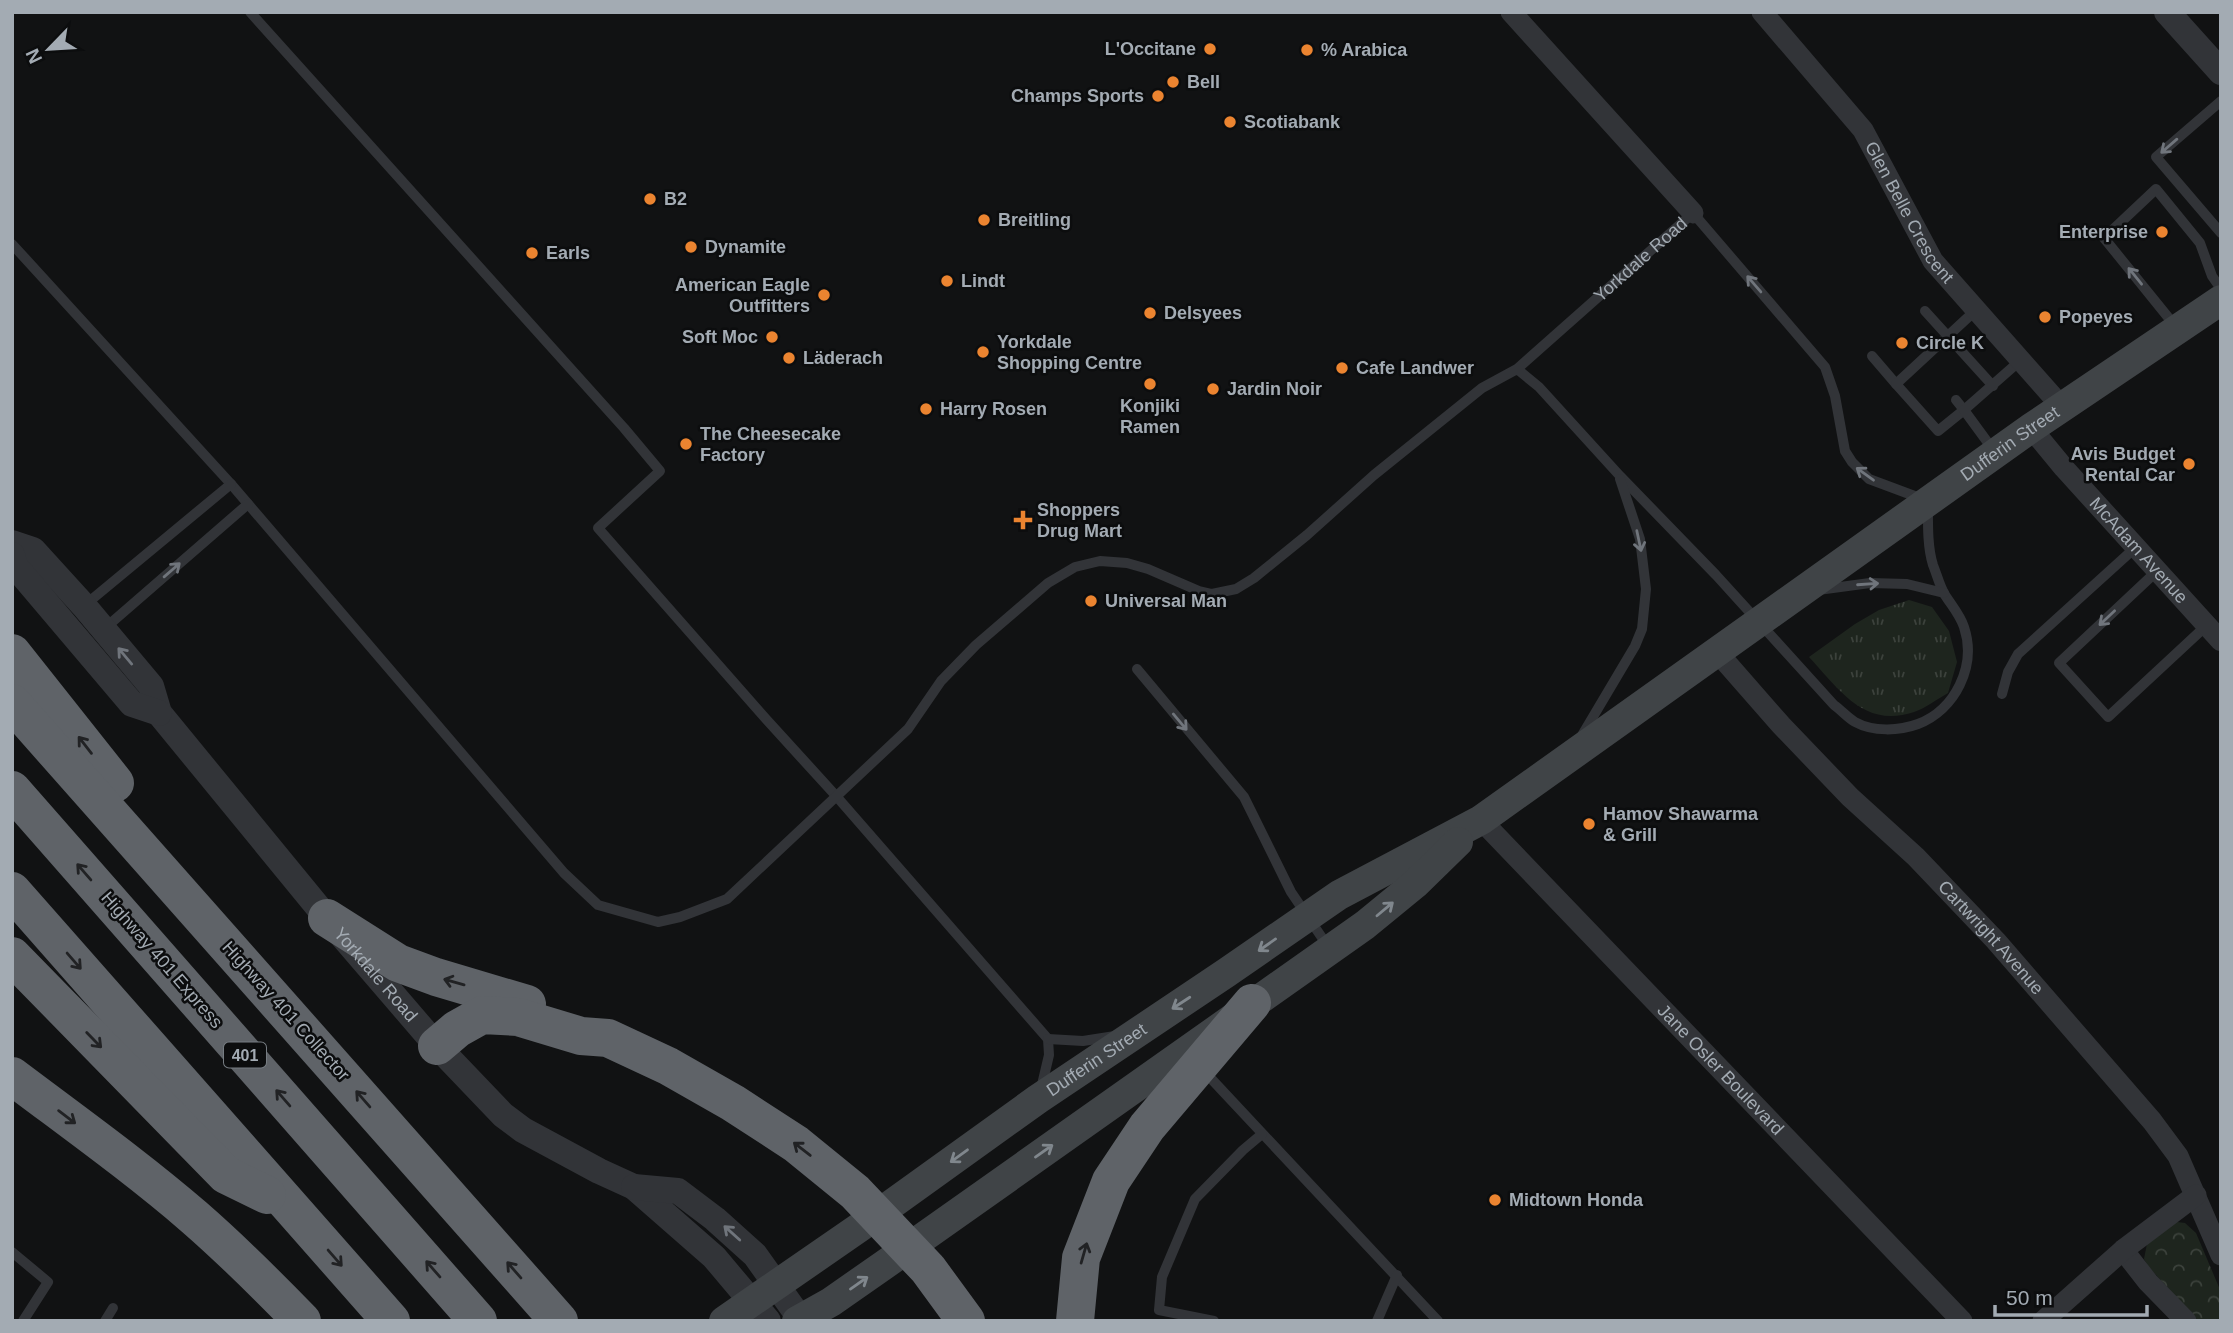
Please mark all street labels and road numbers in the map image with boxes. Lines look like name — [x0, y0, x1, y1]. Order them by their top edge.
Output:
street label: Glen Belle Crescent — [1861, 138, 1958, 287]
street label: Yorkdale Road — [1590, 213, 1691, 306]
street label: Dufferin Street — [1957, 402, 2063, 485]
street label: McAdam Avenue — [2086, 493, 2192, 607]
street label: Cartwright Avenue — [1934, 877, 2048, 998]
street label: Highway 401 Express — [97, 888, 227, 1032]
street label: Yorkdale Road — [330, 923, 421, 1026]
street label: Highway 401 Collector — [218, 937, 354, 1085]
street label: Jane Osler Boulevard — [1653, 1000, 1788, 1139]
street label: Dufferin Street — [1043, 1019, 1150, 1100]
road number: 401 — [224, 1042, 266, 1068]

